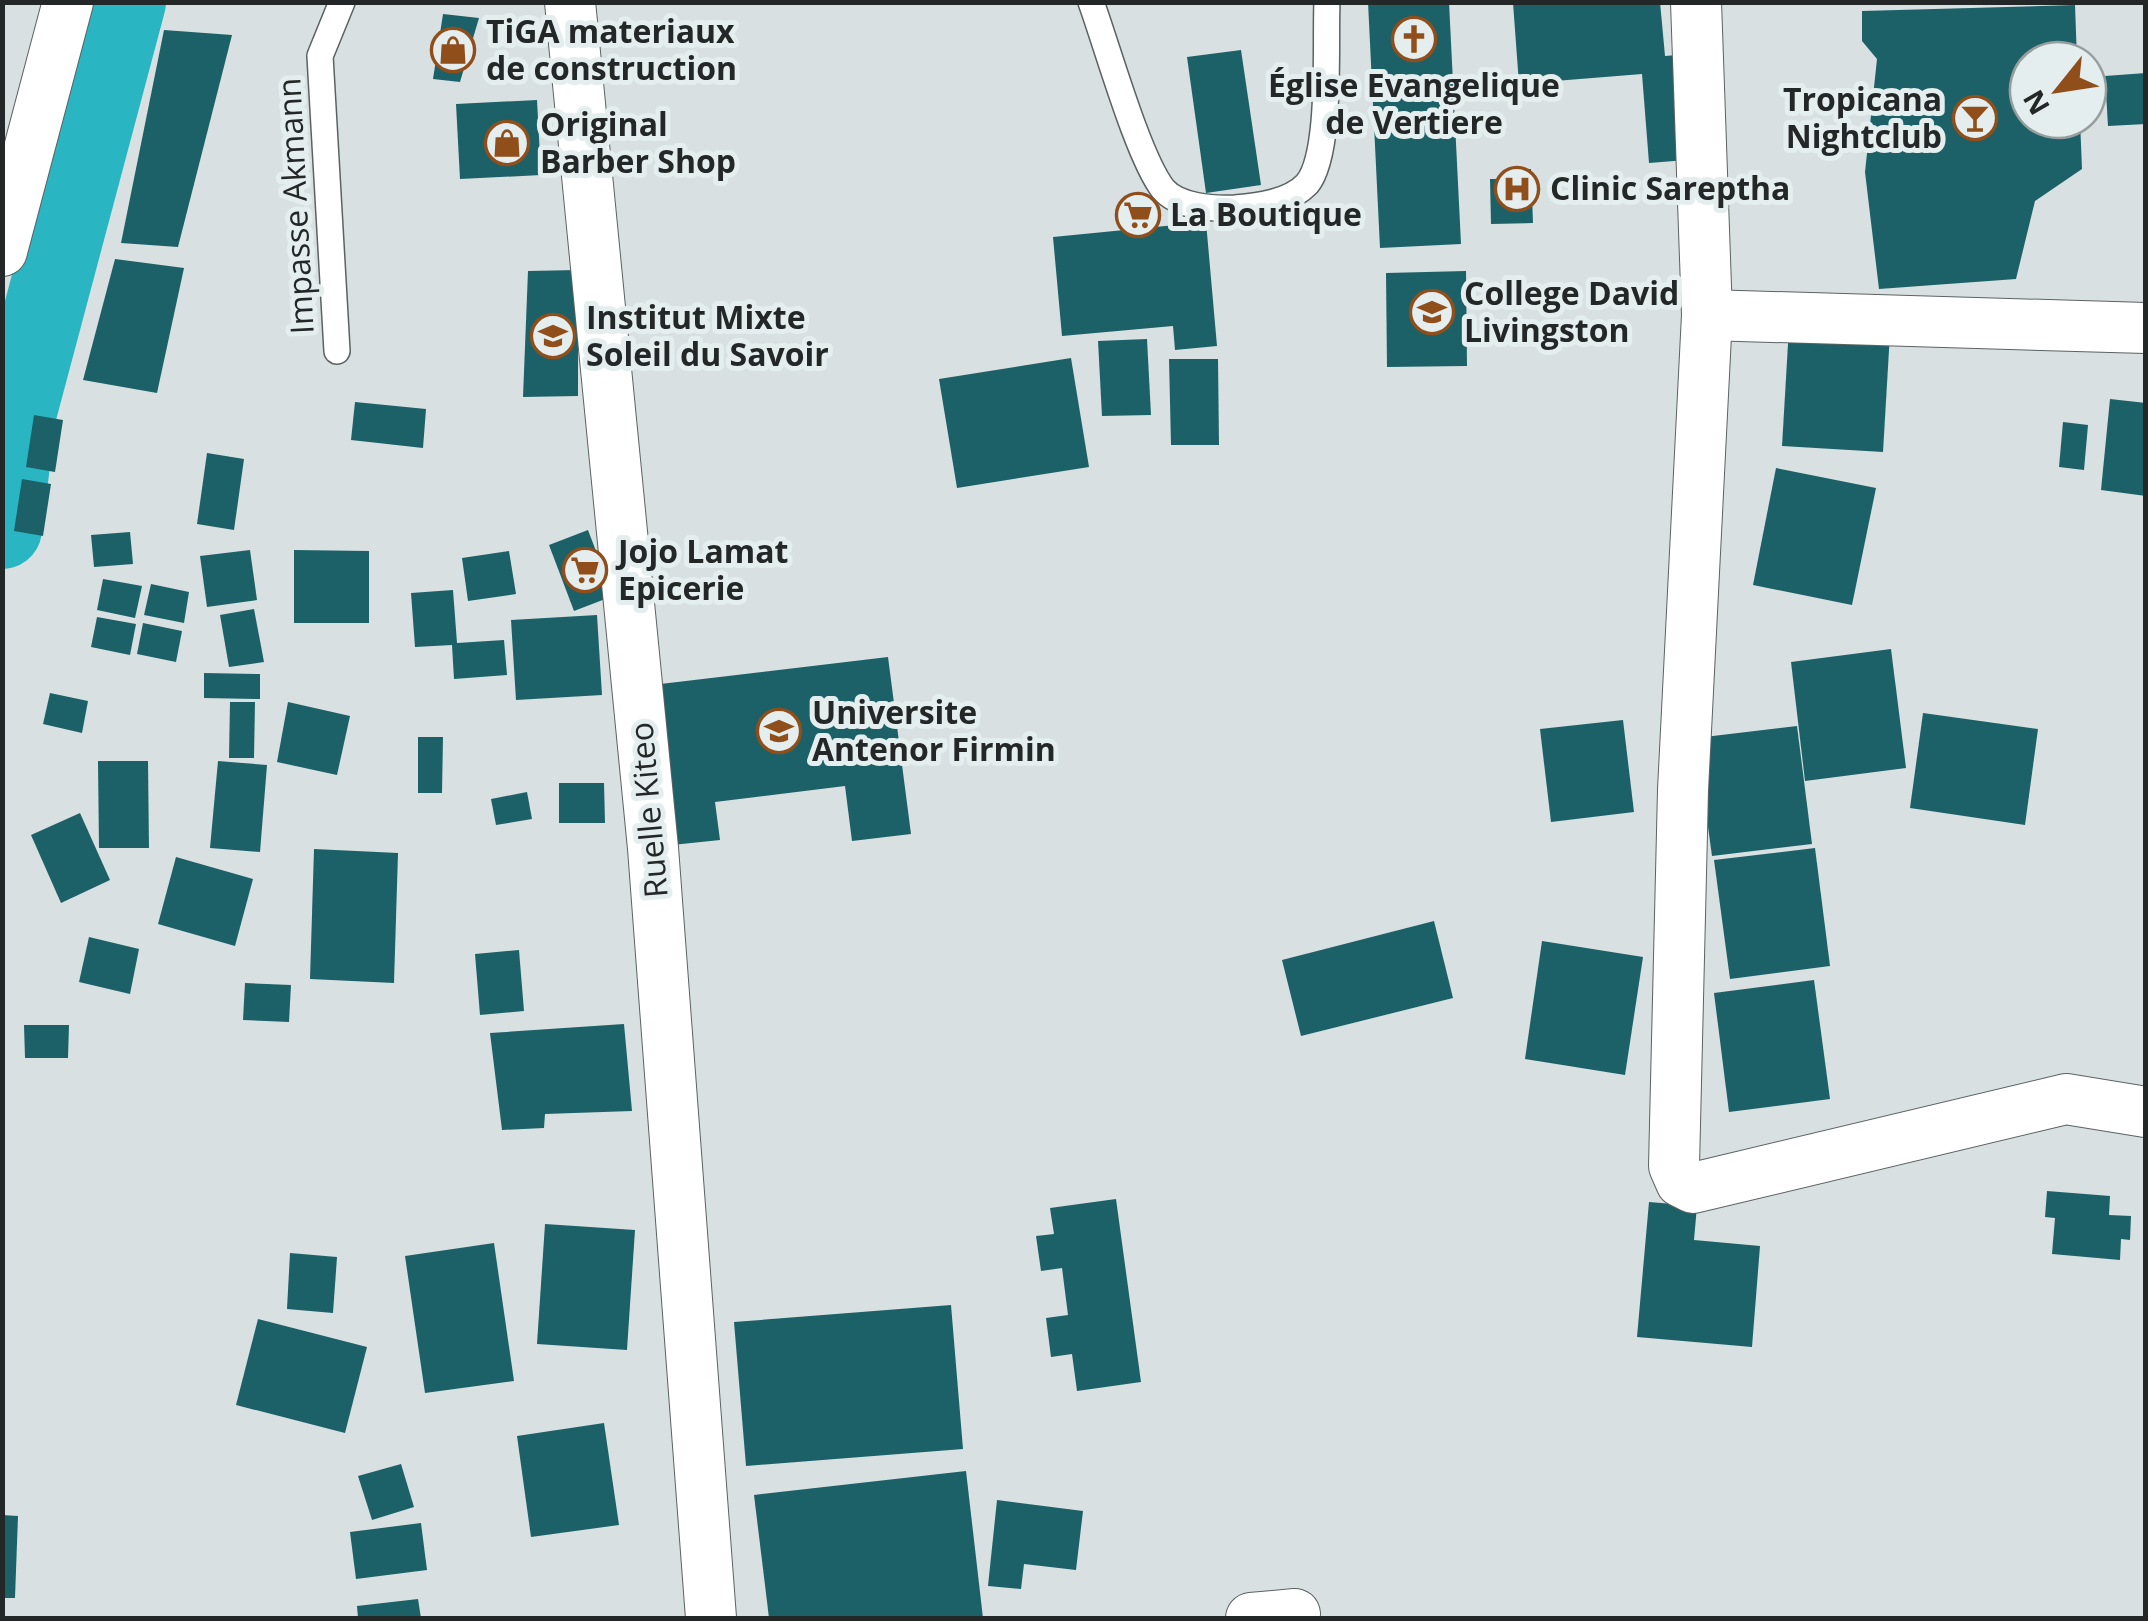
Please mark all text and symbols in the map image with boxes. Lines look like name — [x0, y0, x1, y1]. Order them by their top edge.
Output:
place label: TiGA materiaux de construction — [486, 9, 737, 89]
church icon: Église Evangelique de Vertiere — [1391, 16, 1437, 62]
shop icon: TiGA materiaux de construction — [430, 27, 476, 73]
north arrow — [2008, 40, 2108, 140]
place label: Église Evangelique de Vertiere — [1268, 63, 1560, 143]
street label: Impasse Akmann — [266, 77, 323, 335]
place label: Tropicana Nightclub — [1783, 77, 1942, 157]
text: N — [2013, 84, 2058, 122]
bar icon: Tropicana Nightclub — [1952, 95, 1998, 141]
place label: Original Barber Shop — [540, 102, 736, 182]
shop icon: Original Barber Shop — [484, 120, 530, 166]
hospital icon: Clinic Sareptha — [1494, 166, 1540, 212]
place label: Clinic Sareptha — [1550, 166, 1790, 209]
supermarket icon: La Boutique — [1115, 192, 1161, 238]
place label: La Boutique — [1170, 192, 1362, 235]
place label: College David Livingston — [1464, 271, 1679, 351]
school or university icon: College David Livingston — [1409, 289, 1455, 335]
place label: Institut Mixte Soleil du Savoir — [586, 295, 829, 375]
school or university icon: Institut Mixte Soleil du Savoir — [530, 313, 576, 359]
place label: Jojo Lamat Epicerie — [615, 529, 788, 609]
supermarket icon: Jojo Lamat Epicerie — [562, 547, 608, 593]
place label: Universite Antenor Firmin — [812, 690, 1056, 770]
school or university icon: Universite Antenor Firmin — [756, 708, 802, 754]
street label: Ruelle Kiteo — [618, 721, 677, 900]

